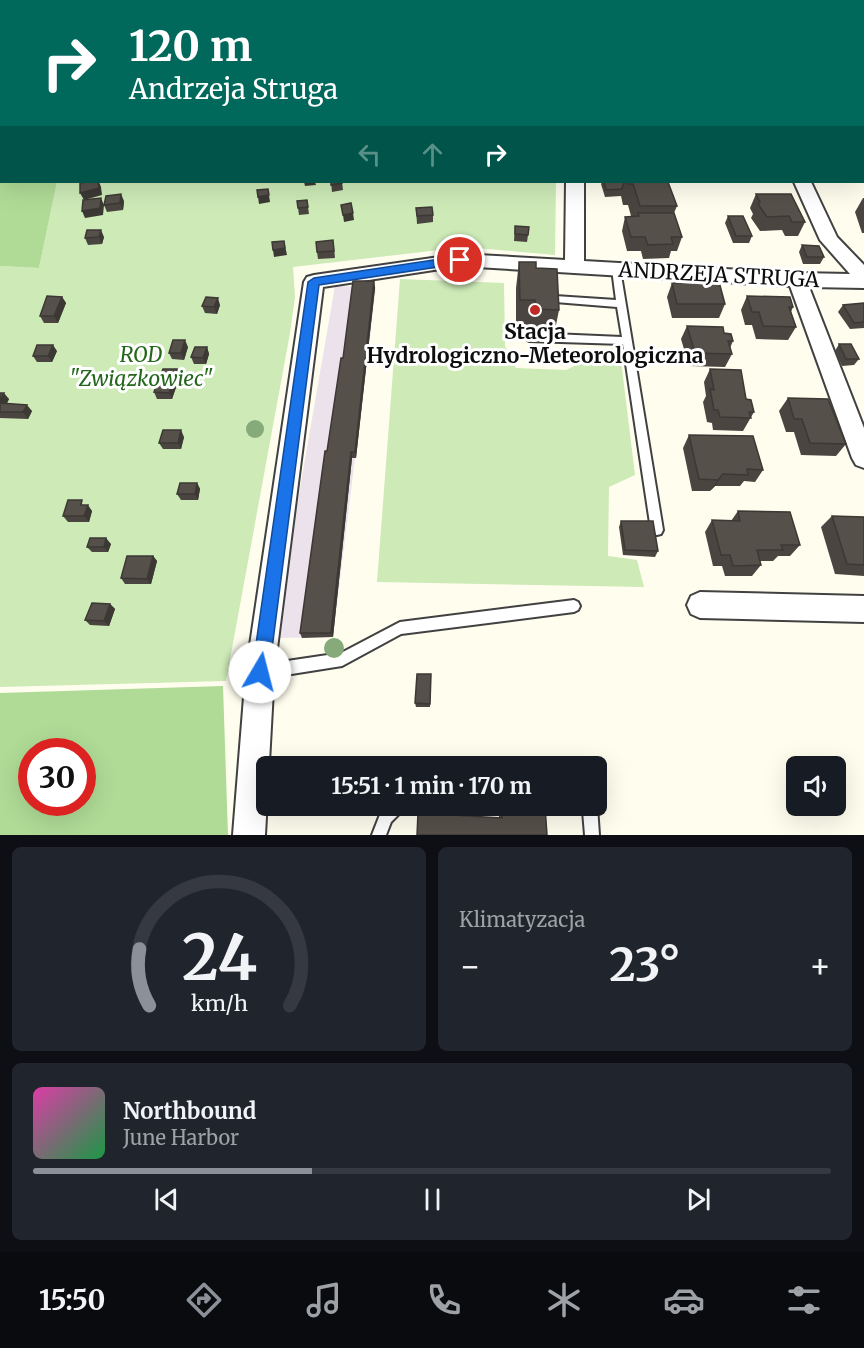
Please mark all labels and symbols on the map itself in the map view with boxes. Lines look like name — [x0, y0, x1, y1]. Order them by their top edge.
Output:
pin — [434, 234, 485, 285]
street label: ANDRZEJA STRUGA — [617, 256, 820, 293]
marker: Stacja Hydrologiczno-Meteorologiczna — [528, 303, 542, 317]
place label: Stacja Hydrologiczno-Meteorologiczna — [367, 318, 704, 369]
park label: ROD "Związkowiec" — [69, 341, 213, 392]
position arrow — [228, 640, 292, 704]
speed limit sign: 30 — [18, 738, 96, 816]

